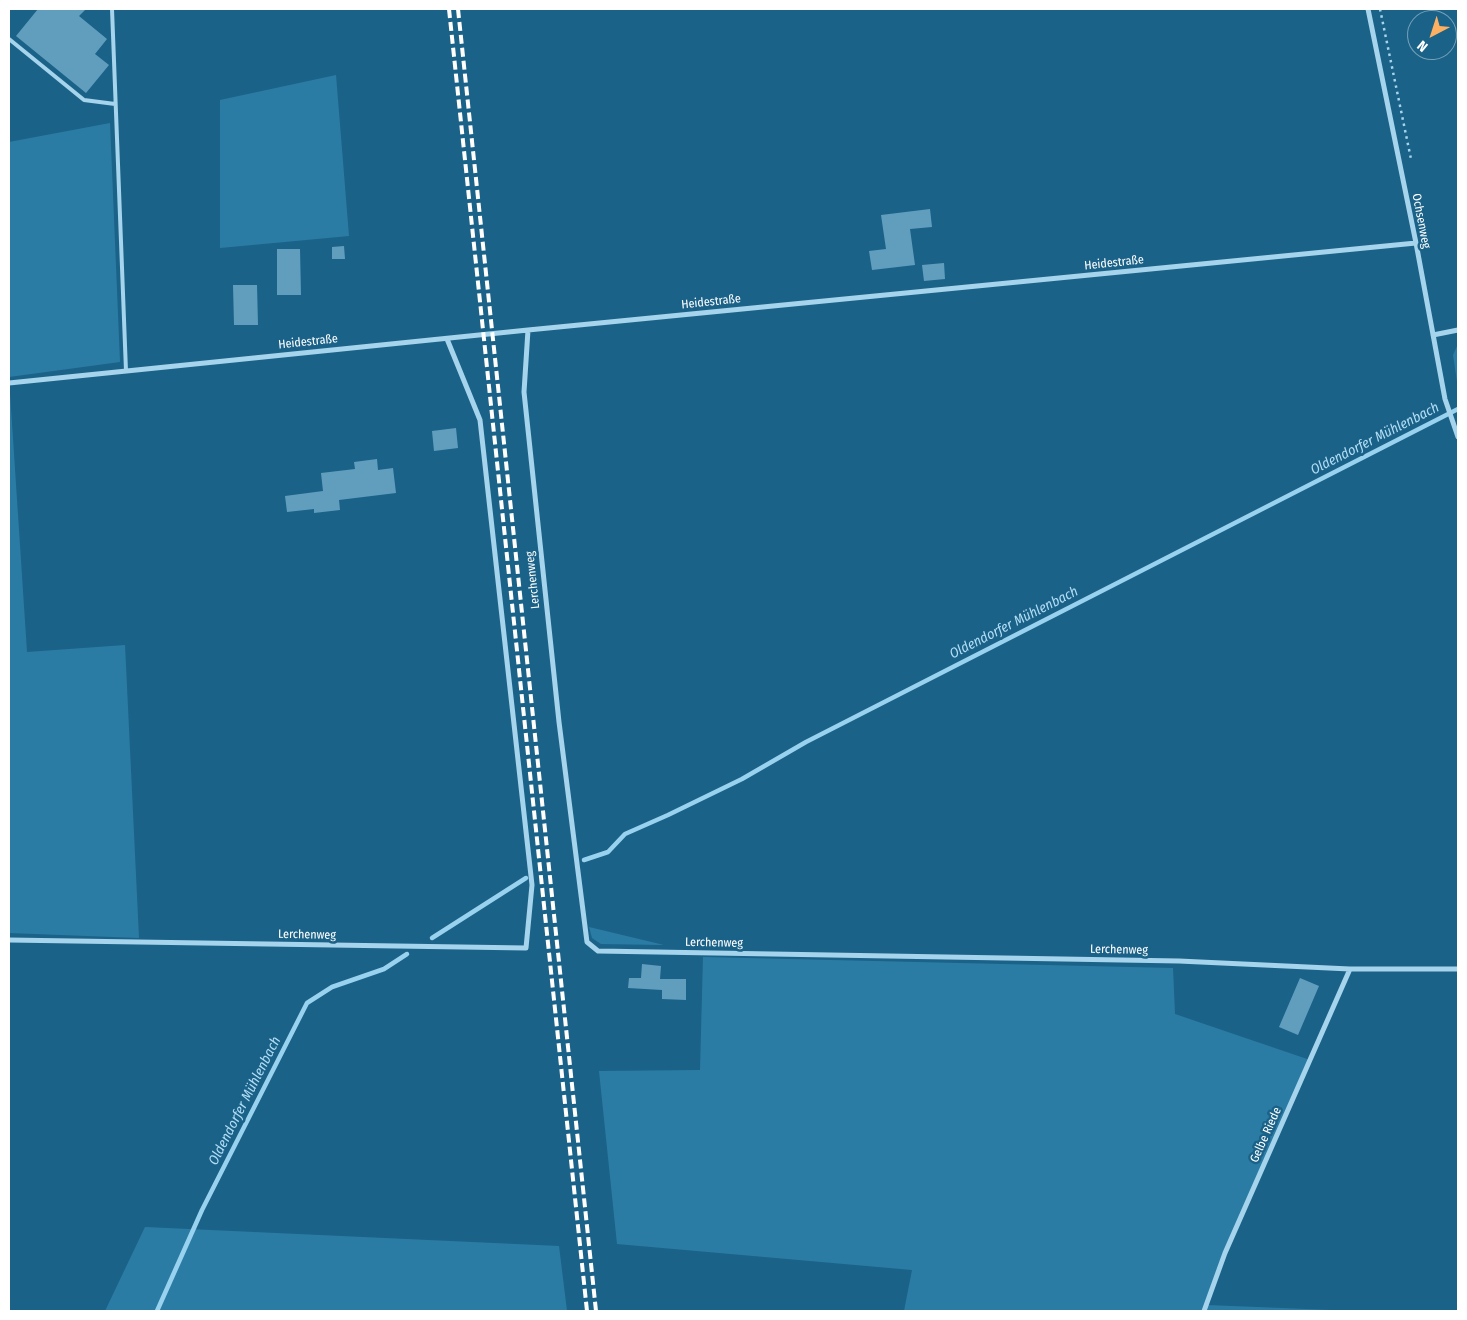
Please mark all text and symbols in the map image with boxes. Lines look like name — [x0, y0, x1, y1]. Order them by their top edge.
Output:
north arrow — [1407, 10, 1457, 60]
text: N — [1414, 37, 1431, 55]
street label: Ochsenweg — [1409, 192, 1433, 250]
street label: Heidestraße — [1084, 253, 1144, 273]
street label: Heidestraße — [681, 292, 741, 312]
street label: Heidestraße — [278, 332, 338, 352]
water label: Oldendorfer Mühlenbach — [1308, 399, 1442, 479]
street label: Lerchenweg — [523, 550, 543, 610]
water label: Oldendorfer Mühlenbach — [947, 583, 1081, 663]
street label: Lerchenweg — [278, 927, 336, 943]
street label: Lerchenweg — [685, 935, 743, 951]
street label: Lerchenweg — [1090, 942, 1148, 958]
water label: Oldendorfer Mühlenbach — [205, 1034, 285, 1168]
street label: Gelbe Riede — [1247, 1105, 1285, 1165]

